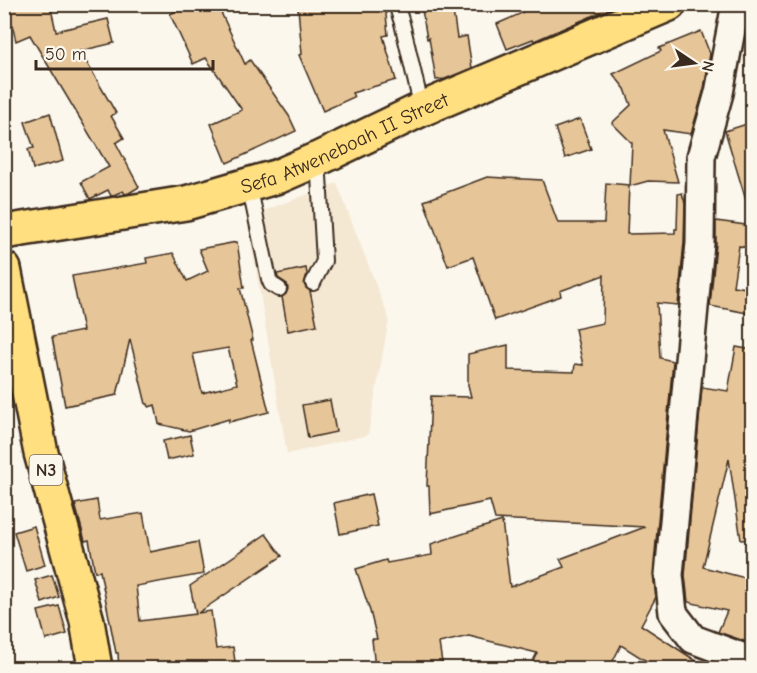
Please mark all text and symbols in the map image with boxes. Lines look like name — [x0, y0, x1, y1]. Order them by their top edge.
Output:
scale bar — [36, 33, 213, 71]
north arrow — [664, 33, 724, 93]
text: 50 m — [45, 44, 87, 65]
text: N — [698, 59, 718, 73]
street label: Sefa Atweneboah II Street — [238, 88, 453, 199]
road number: N3 — [30, 455, 63, 485]

